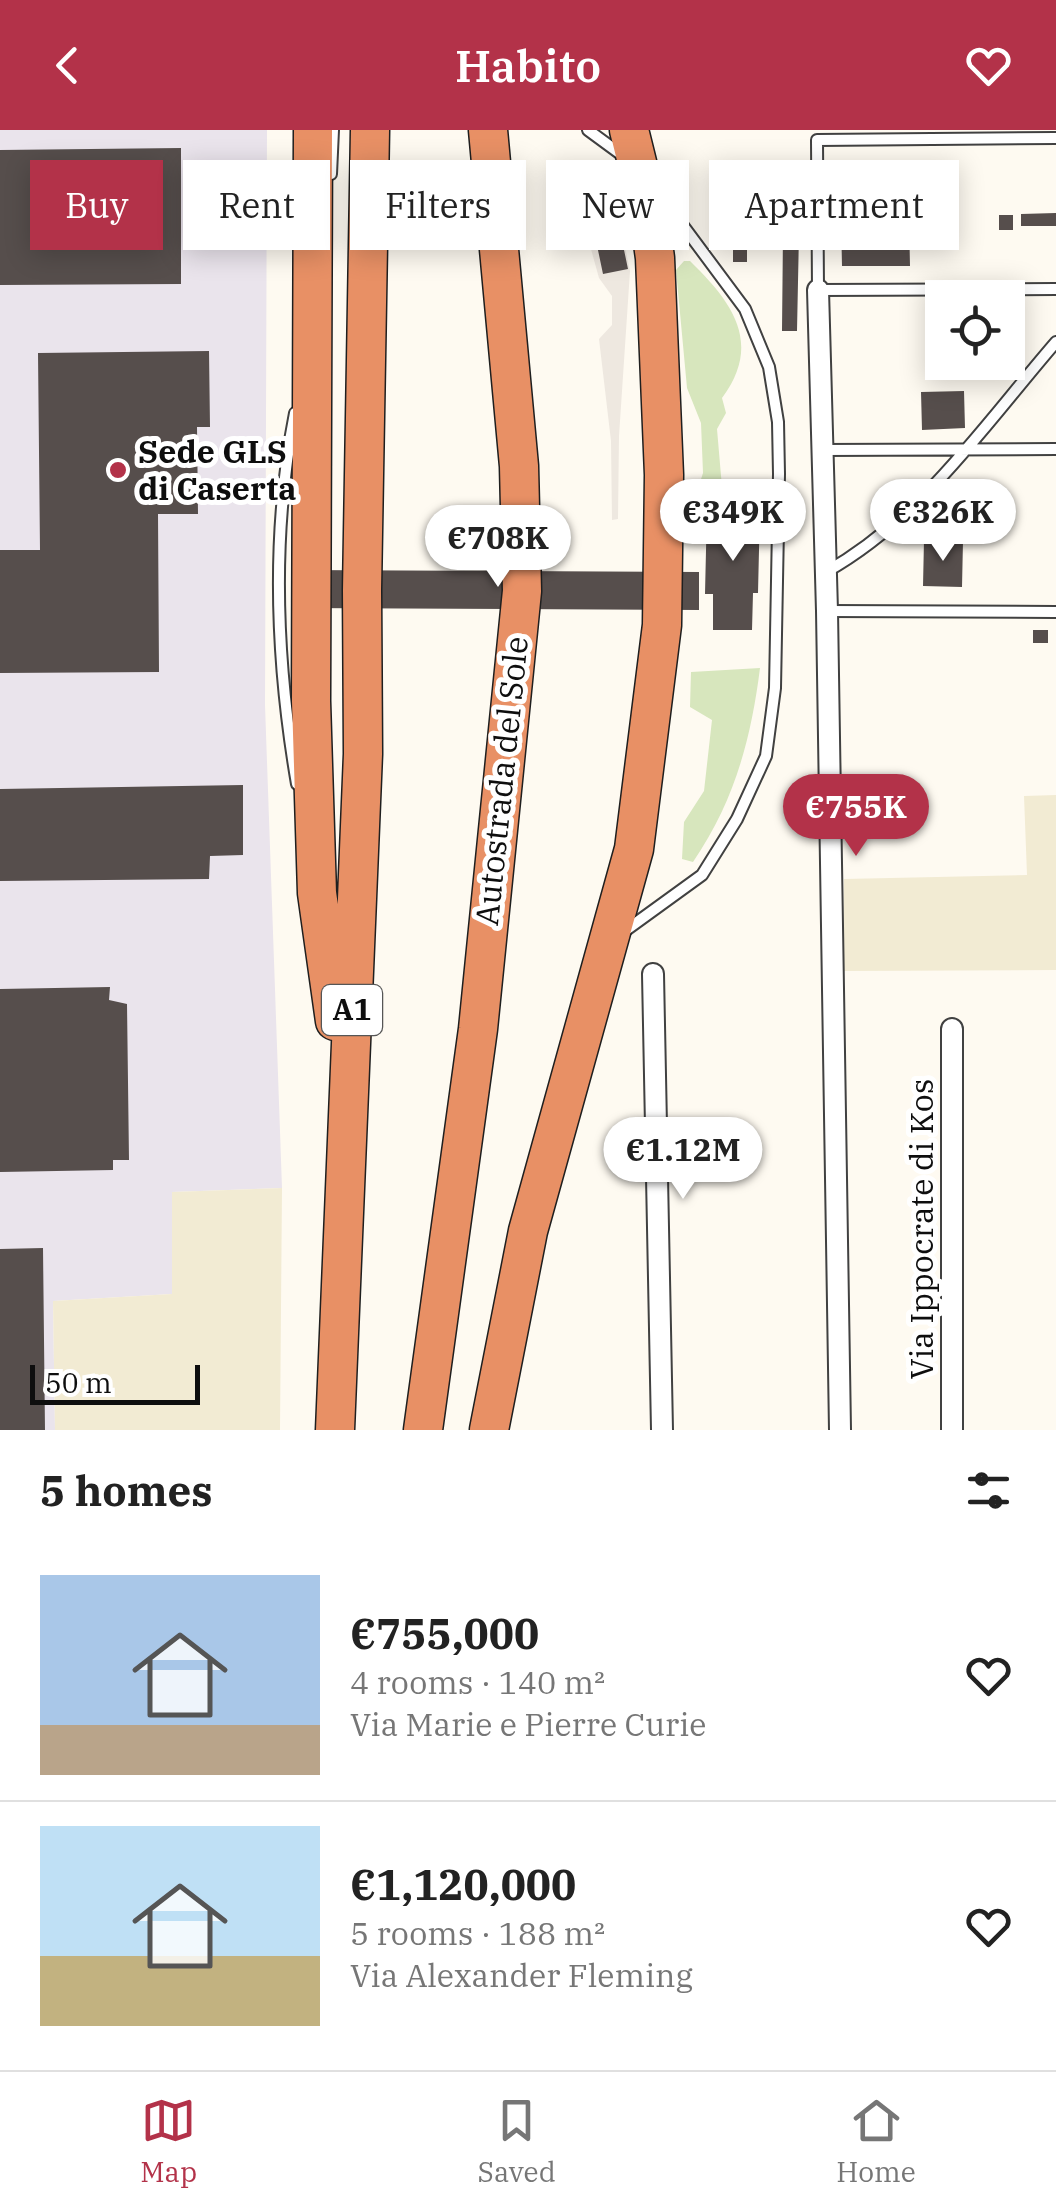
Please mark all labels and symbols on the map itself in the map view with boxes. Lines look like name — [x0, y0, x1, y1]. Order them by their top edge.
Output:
place label: Sede GLS di Caserta — [138, 430, 296, 509]
marker: Sede GLS di Caserta — [107, 459, 129, 481]
pin: €349K — [663, 479, 803, 564]
pin: €326K — [873, 479, 1013, 564]
pin: €708K — [428, 505, 568, 590]
street label: Autostrada del Sole — [465, 634, 537, 927]
pin: €755K — [786, 774, 926, 859]
road number: A1 — [322, 985, 382, 1035]
street label: Via Ippocrate di Kos — [900, 1079, 942, 1379]
pin: €1.12M — [602, 1117, 764, 1202]
scale bar — [30, 1360, 200, 1404]

